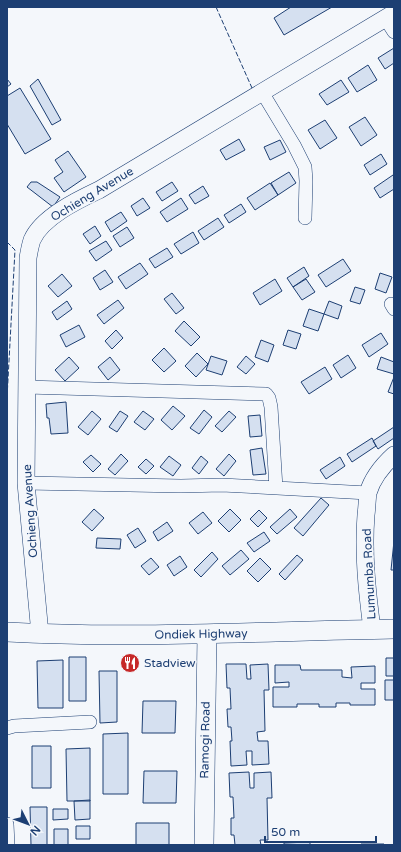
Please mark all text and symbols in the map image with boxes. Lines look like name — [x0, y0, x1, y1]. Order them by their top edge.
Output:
street label: Ochieng Avenue — [48, 164, 136, 224]
street label: Ochieng Avenue — [20, 463, 40, 558]
street label: Lumumba Road — [360, 528, 378, 620]
street label: Ondiek Highway — [154, 626, 248, 642]
restaurant icon: Stadview — [119, 652, 141, 674]
place label: Stadview — [144, 656, 196, 670]
street label: Ramogi Road — [197, 701, 213, 779]
north arrow — [8, 804, 48, 844]
scale bar — [265, 818, 376, 844]
text: N — [27, 823, 43, 838]
text: 50 m — [271, 825, 300, 839]

